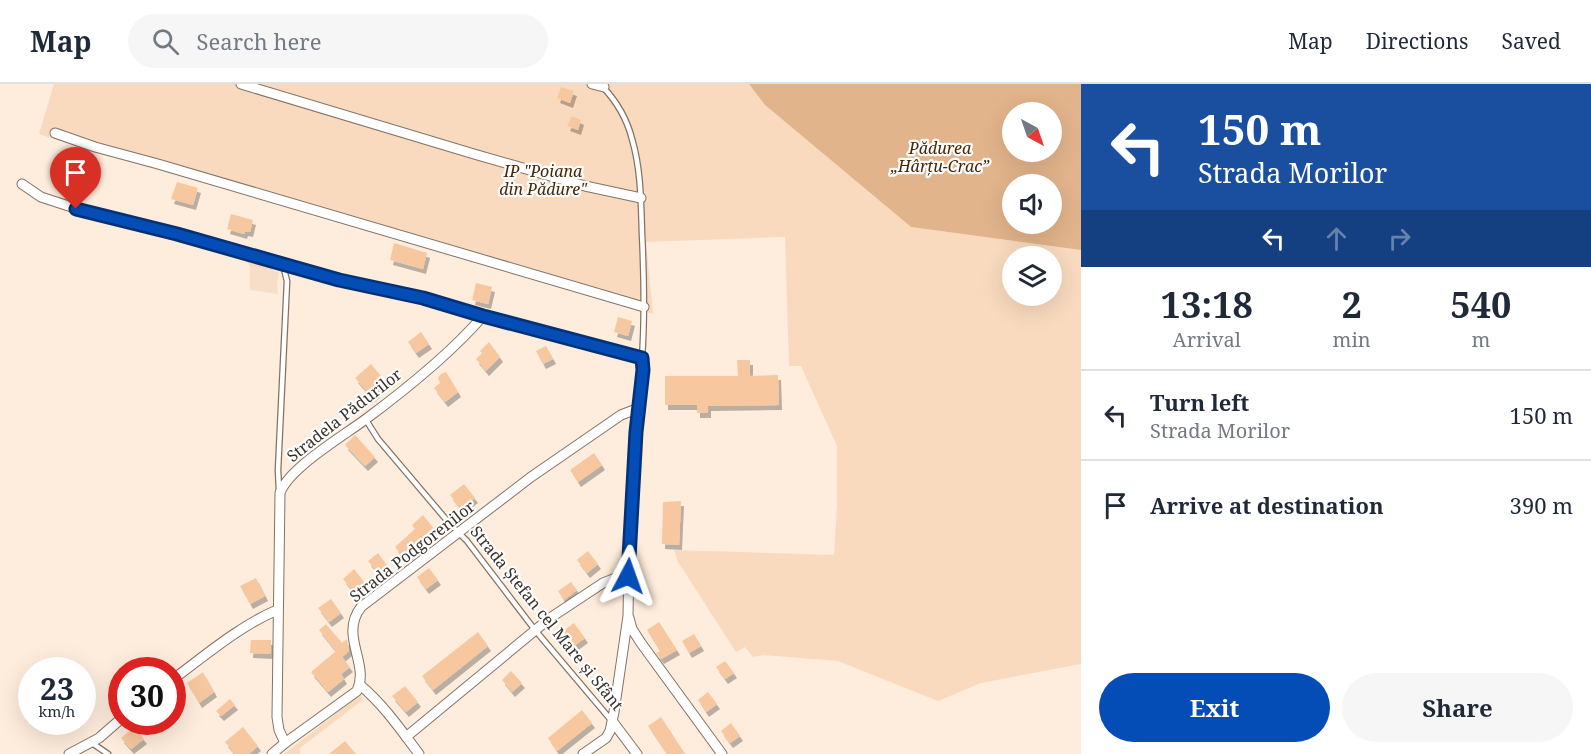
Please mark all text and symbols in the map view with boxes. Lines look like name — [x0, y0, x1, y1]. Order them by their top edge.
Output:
search box — [128, 14, 548, 68]
text: Map — [30, 22, 92, 60]
icon: search — [149, 25, 182, 58]
text: Search here — [197, 26, 321, 56]
text: Map — [1288, 27, 1333, 55]
text: Directions — [1366, 27, 1468, 55]
text: Saved — [1501, 27, 1561, 55]
text: 150 m — [1198, 100, 1322, 157]
north arrow — [1002, 102, 1062, 162]
map controls — [1002, 102, 1062, 306]
icon: left — [1099, 108, 1177, 186]
park label: Pădurea „Hârțu-Crac” — [890, 137, 990, 177]
pin — [50, 147, 101, 209]
text: Strada Morilor — [1198, 154, 1387, 191]
icon: arrive — [59, 156, 92, 189]
park label: IP "Poiana din Pădure" — [499, 160, 588, 200]
button: sound — [1002, 174, 1062, 234]
icon: left — [1257, 222, 1290, 255]
icon: ahead — [1320, 222, 1353, 255]
icon: right — [1383, 222, 1416, 255]
button: layers — [1002, 246, 1062, 306]
text: 13:18 — [1161, 280, 1253, 329]
text: 2 — [1341, 280, 1362, 329]
text: 540 — [1450, 280, 1511, 329]
text: Arrival — [1173, 326, 1241, 353]
text: min — [1333, 326, 1371, 353]
text: m — [1471, 326, 1490, 353]
street label: Stradela Pădurilor — [282, 363, 406, 467]
text: Turn left — [1150, 387, 1249, 417]
icon: left — [1099, 399, 1132, 432]
text: 150 m — [1510, 400, 1573, 430]
text: Strada Morilor — [1150, 417, 1290, 444]
icon: arrive — [1099, 489, 1132, 522]
text: Arrive at destination — [1150, 490, 1384, 520]
text: 390 m — [1510, 490, 1573, 520]
street label: Strada Podgorenilor — [345, 495, 480, 607]
street label: Strada Ștefan cel Mare și Sfânt — [466, 521, 629, 715]
position arrow — [596, 544, 660, 608]
speed limit sign: 30 — [108, 657, 186, 735]
text: 23 — [40, 668, 74, 709]
button: Exit — [1099, 673, 1330, 742]
button: Share — [1342, 673, 1573, 742]
text: km/h — [39, 701, 75, 721]

